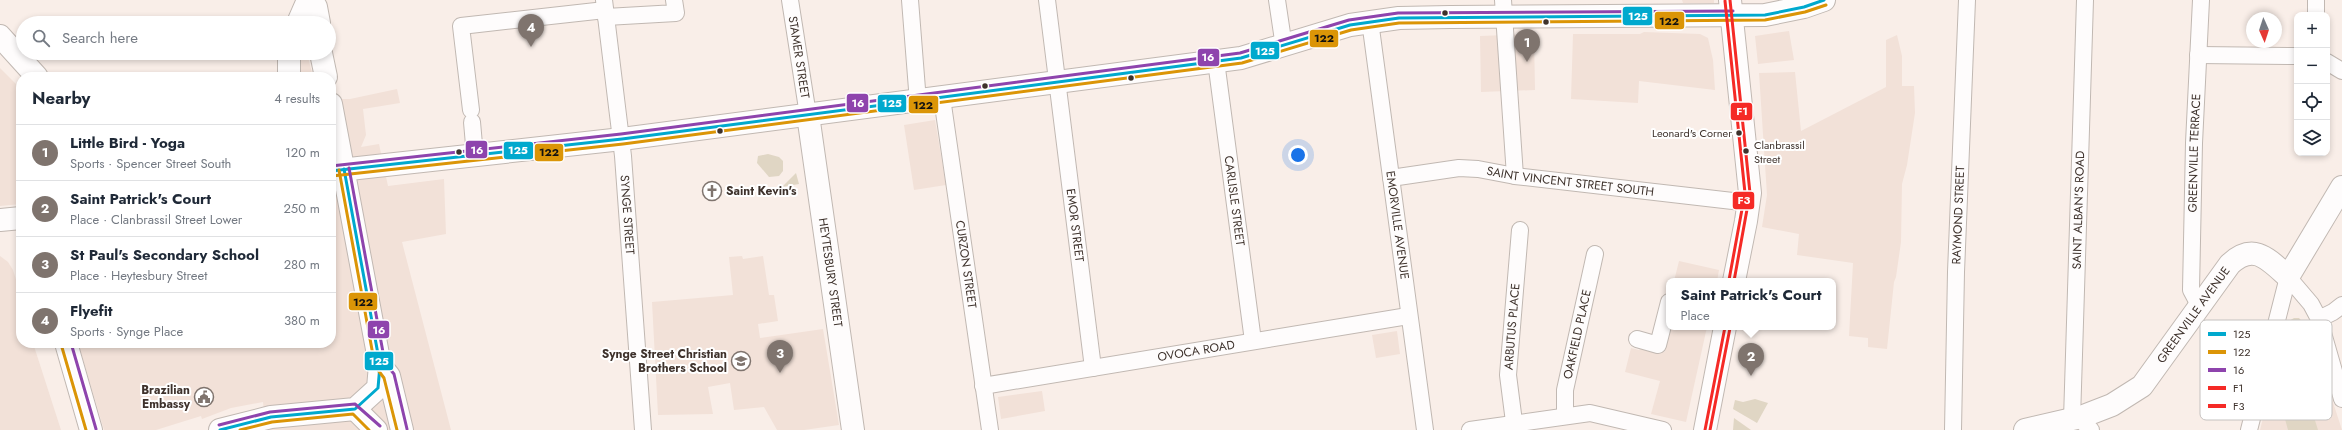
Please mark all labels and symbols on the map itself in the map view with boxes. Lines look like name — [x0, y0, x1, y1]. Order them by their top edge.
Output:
line badge: 125 — [1622, 6, 1653, 26]
unlabelled marker — [1440, 8, 1450, 18]
text: 125 — [1628, 8, 1648, 24]
line badge: 122 — [1654, 11, 1685, 30]
north arrow — [2246, 12, 2282, 48]
text: 122 — [1659, 13, 1679, 29]
pin: 4 — [518, 14, 544, 47]
street label: STAMER STREET — [784, 15, 814, 100]
unlabelled marker — [1541, 17, 1551, 27]
line badge: 122 — [1309, 29, 1339, 48]
pin: 1 — [1514, 29, 1540, 62]
text: 122 — [1314, 30, 1334, 46]
line badge: 125 — [1250, 41, 1280, 60]
text: 125 — [1255, 43, 1275, 59]
line badge: 16 — [1197, 48, 1220, 67]
text: 16 — [1202, 49, 1214, 65]
unlabelled marker — [1126, 73, 1136, 83]
unlabelled marker — [980, 81, 990, 91]
line badge: 16 — [846, 93, 869, 113]
street label: GREENVILLE TERRACE — [2184, 93, 2205, 212]
line badge: 125 — [877, 94, 907, 113]
text: 16 — [852, 95, 864, 111]
text: 125 — [882, 95, 902, 111]
line badge: 122 — [908, 95, 939, 114]
text: 122 — [913, 97, 933, 113]
line badge: F1 — [1730, 102, 1753, 121]
text: F1 — [1736, 103, 1748, 119]
place label: Leonard's Corner — [1652, 125, 1732, 141]
unlabelled marker — [715, 126, 725, 136]
marker: Leonard's Corner — [1734, 128, 1744, 138]
place label: Clanbrassil Street — [1754, 137, 1805, 167]
line badge: 16 — [465, 140, 488, 159]
line badge: 125 — [503, 141, 534, 160]
text: 16 — [471, 142, 483, 158]
text: 125 — [508, 142, 528, 158]
line badge: 122 — [534, 143, 564, 162]
text: 122 — [539, 144, 559, 160]
your location — [1288, 145, 1308, 165]
marker: Clanbrassil Street — [1741, 146, 1751, 156]
unlabelled marker — [454, 147, 464, 157]
street label: SAINT ALBAN'S ROAD — [2068, 151, 2089, 270]
street label: CARLISLE STREET — [1220, 155, 1249, 247]
street label: SAINT VINCENT STREET SOUTH — [1485, 162, 1655, 201]
street label: RAYMOND STREET — [1947, 165, 1969, 265]
street label: EMORVILLE AVENUE — [1381, 170, 1414, 280]
street label: SYNGE STREET — [615, 174, 639, 256]
church icon: Saint Kevin's — [701, 180, 723, 202]
place label: Saint Kevin's — [726, 182, 797, 200]
street label: EMOR STREET — [1062, 187, 1089, 263]
line badge: F3 — [1732, 191, 1755, 210]
text: F3 — [1738, 192, 1751, 208]
street label: HEYTESBURY STREET — [814, 217, 847, 329]
street label: CURZON STREET — [951, 219, 981, 310]
street label: GREENVILLE AVENUE — [2152, 263, 2234, 367]
street label: ARBUTUS PLACE — [1499, 282, 1525, 371]
street label: OAKFIELD PLACE — [1559, 288, 1596, 381]
line badge: 122 — [348, 292, 378, 311]
text: 122 — [353, 294, 373, 310]
line badge: 16 — [367, 320, 390, 339]
legend — [2200, 320, 2332, 420]
text: 16 — [373, 322, 385, 338]
text: 125 — [2233, 326, 2250, 342]
street label: OVOCA ROAD — [1156, 336, 1236, 366]
pin: 3 — [767, 340, 793, 373]
pin: 2 — [1738, 343, 1764, 376]
text: 122 — [2233, 344, 2250, 360]
place label: Synge Street Christian Brothers School — [602, 345, 727, 377]
school or university icon: Synge Street Christian Brothers School — [730, 350, 752, 372]
line badge: 125 — [364, 351, 394, 371]
text: 125 — [369, 353, 389, 369]
text: 16 — [2233, 362, 2244, 378]
text: F1 — [2233, 380, 2243, 396]
place label: Brazilian Embassy — [141, 381, 191, 413]
public building icon: Brazilian Embassy — [193, 386, 215, 408]
text: F3 — [2233, 398, 2245, 414]

